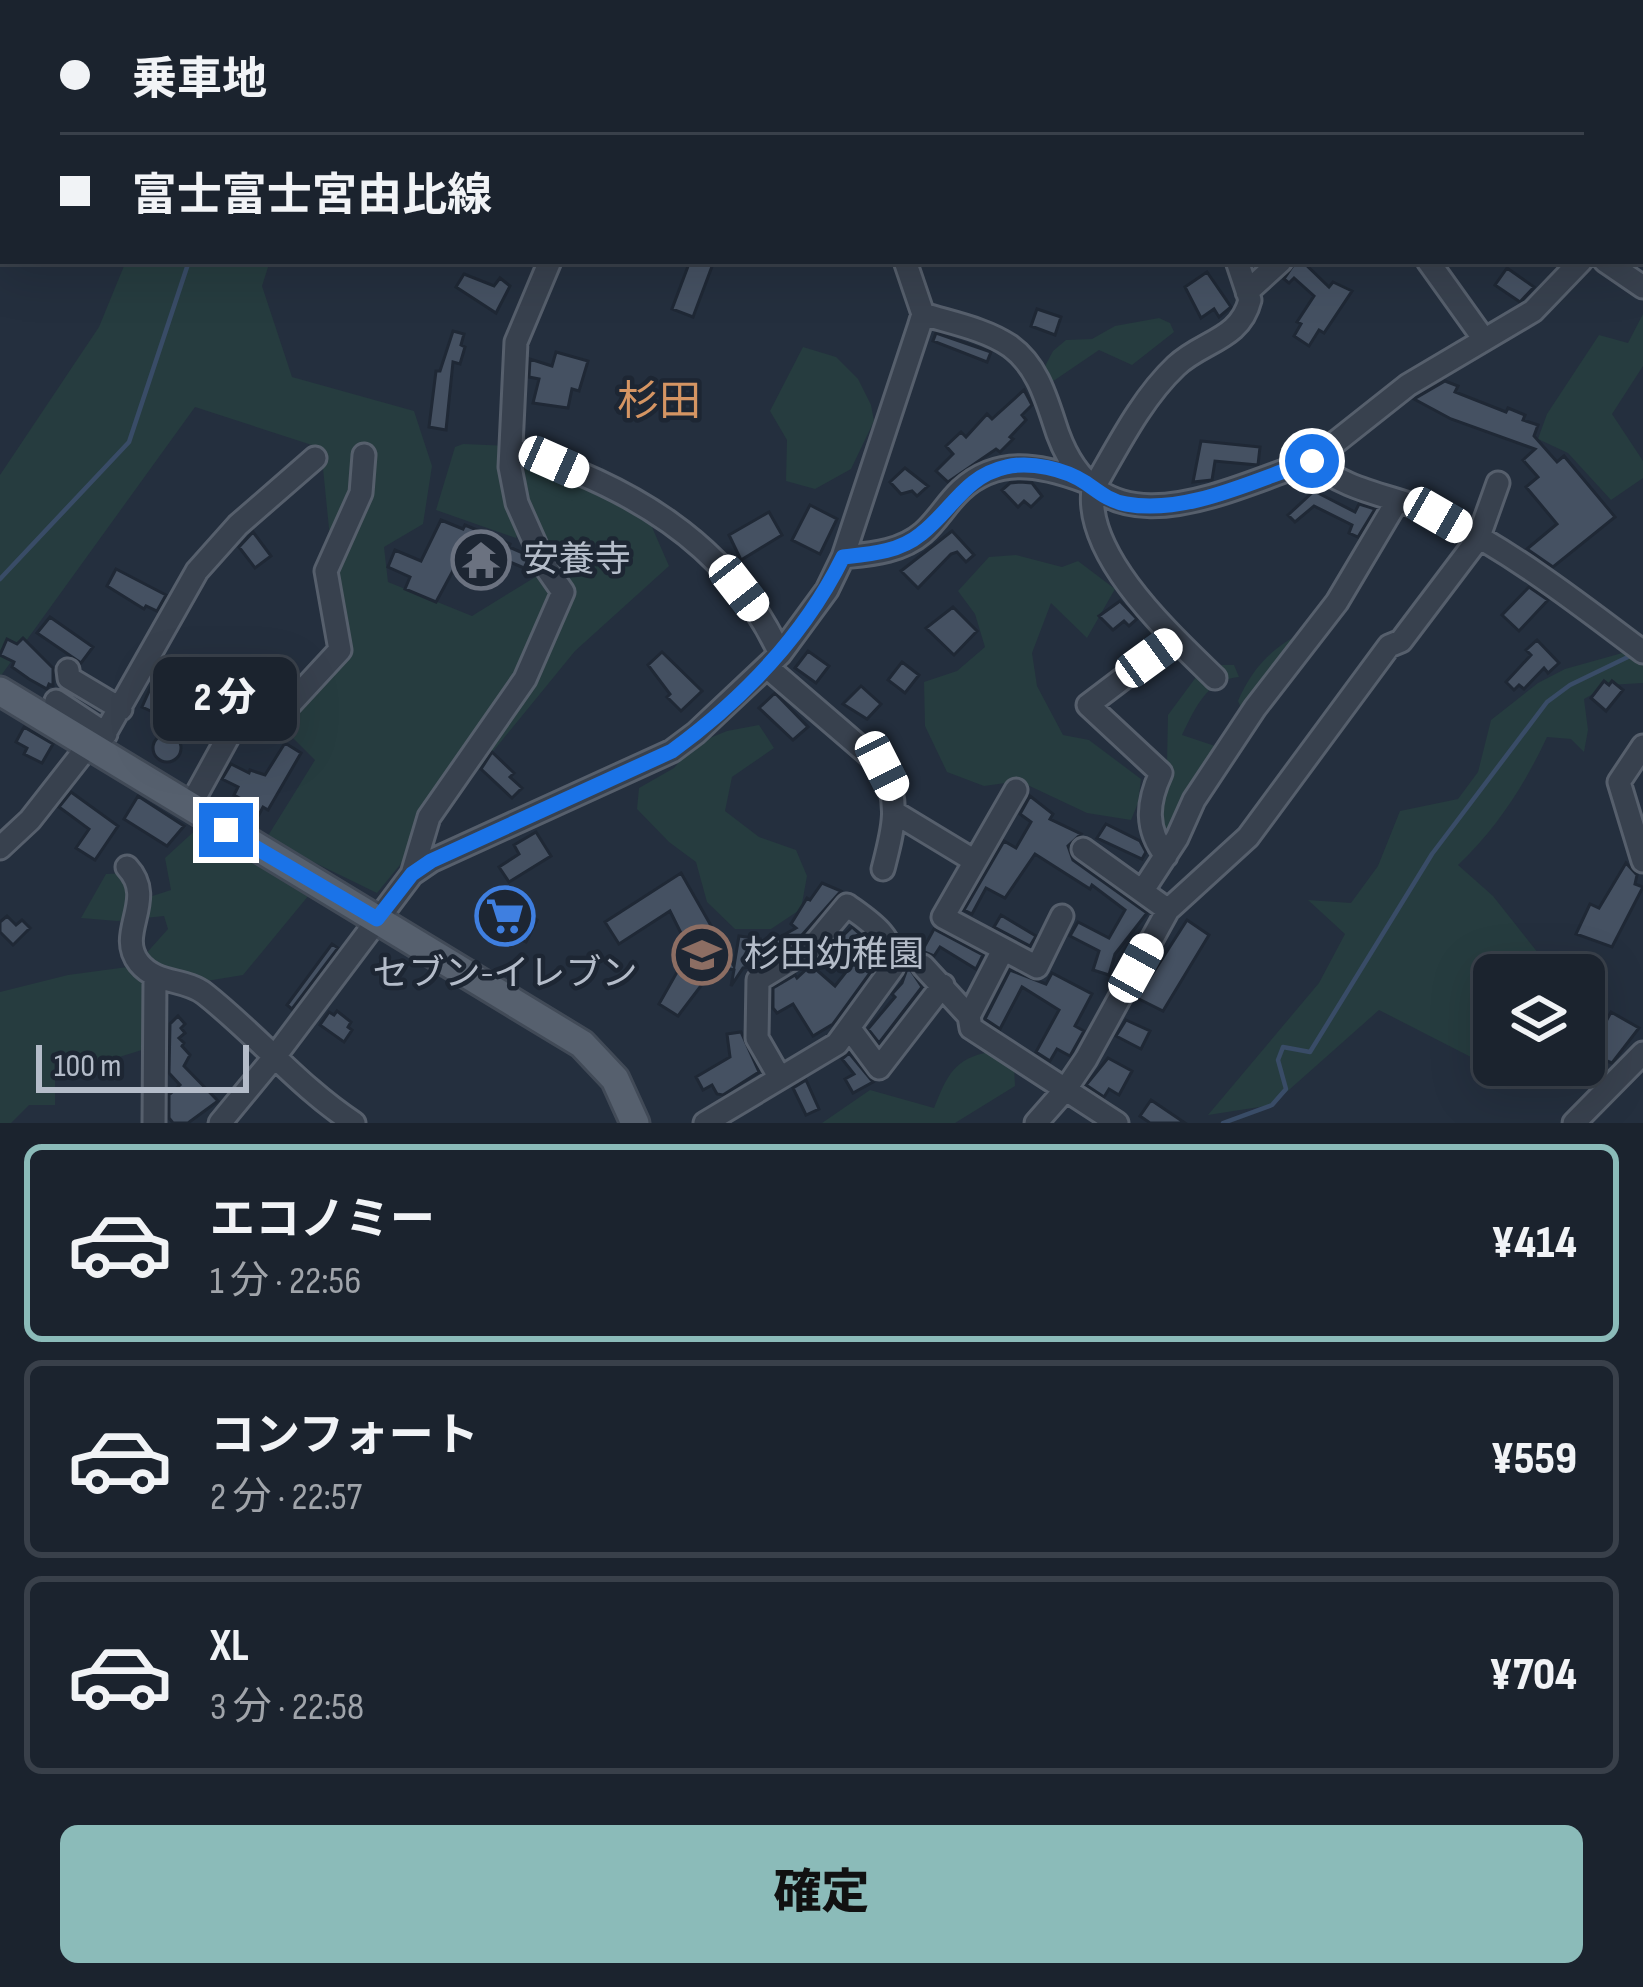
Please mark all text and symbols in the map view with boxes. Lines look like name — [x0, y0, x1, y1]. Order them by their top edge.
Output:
text: 乗車地 — [132, 53, 267, 108]
text: 富士富士宮由比線 — [132, 169, 492, 224]
district label: 杉田 — [617, 377, 701, 428]
car — [514, 431, 594, 493]
route start — [1285, 434, 1339, 488]
car — [1398, 481, 1478, 549]
temple icon: 安養寺 — [450, 529, 512, 591]
place label: 安養寺 — [523, 539, 631, 582]
car — [703, 549, 775, 627]
car — [1109, 622, 1189, 694]
callout: 2 分 — [154, 656, 298, 740]
text: 2 分 — [194, 675, 256, 722]
car — [850, 726, 914, 806]
route end — [199, 803, 253, 857]
supermarket icon: セブン-イレブン — [474, 885, 536, 947]
school or university icon: 杉田幼稚園 — [671, 924, 733, 986]
car — [1103, 928, 1169, 1008]
place label: 杉田幼稚園 — [744, 934, 924, 977]
place label: セブン-イレブン — [372, 953, 638, 996]
map controls — [1473, 954, 1605, 1086]
button: layers — [1473, 954, 1605, 1086]
scale bar — [36, 1039, 249, 1092]
text: 100 m — [54, 1046, 121, 1086]
icon: car — [66, 1189, 174, 1297]
text: エコノミー — [210, 1193, 435, 1248]
text: ¥414 — [1491, 1216, 1577, 1271]
text: 1 分 · 22:56 — [210, 1258, 361, 1305]
icon: car — [66, 1405, 174, 1513]
text: コンフォート — [210, 1409, 479, 1464]
text: ¥559 — [1491, 1432, 1577, 1487]
text: 2 分 · 22:57 — [210, 1474, 362, 1521]
text: XL — [210, 1619, 249, 1674]
icon: car — [66, 1621, 174, 1729]
text: ¥704 — [1489, 1648, 1577, 1703]
text: 3 分 · 22:58 — [210, 1684, 364, 1731]
button: 確定 — [60, 1825, 1583, 1963]

